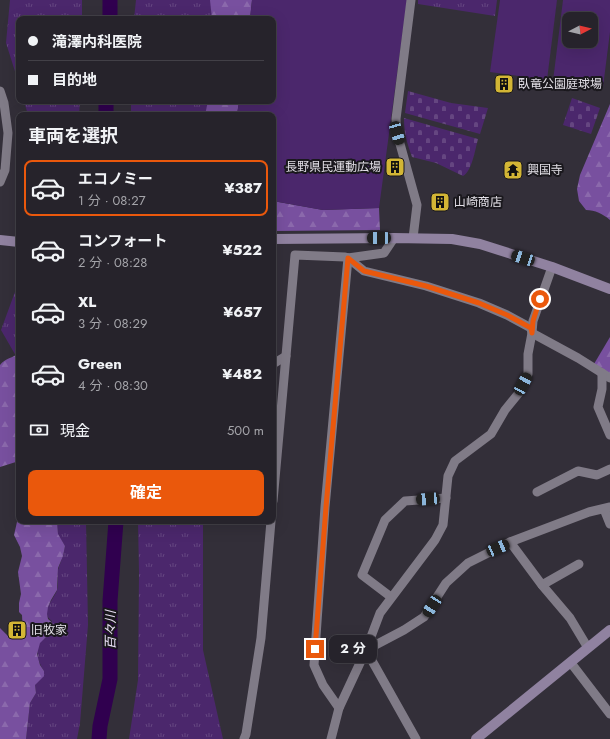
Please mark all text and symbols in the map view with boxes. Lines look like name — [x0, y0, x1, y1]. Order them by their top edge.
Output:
north arrow — [562, 12, 598, 48]
map controls — [562, 12, 598, 48]
text: 滝澤内科医院 — [52, 31, 142, 53]
text: 目的地 — [52, 69, 97, 91]
building icon: 臥竜公園庭球場 — [493, 73, 515, 95]
place label: 臥竜公園庭球場 — [518, 75, 602, 93]
car — [388, 120, 406, 146]
text: 車両を選択 — [28, 123, 118, 149]
building icon: 長野県民運動広場 — [384, 156, 406, 178]
place label: 長野県民運動広場 — [285, 158, 381, 176]
temple icon: 興国寺 — [502, 159, 524, 181]
place label: 興国寺 — [527, 161, 563, 179]
text: エコノミー — [78, 168, 153, 190]
icon: car — [30, 170, 66, 206]
text: ¥387 — [224, 177, 262, 199]
text: 1 分 · 08:27 — [78, 191, 145, 210]
building icon: 山崎商店 — [429, 191, 451, 213]
place label: 山崎商店 — [454, 193, 502, 211]
text: コンフォート — [78, 230, 168, 252]
icon: car — [30, 232, 66, 268]
car — [367, 232, 391, 244]
text: ¥522 — [223, 239, 262, 261]
car — [510, 249, 536, 267]
text: 2 分 · 08:28 — [78, 253, 147, 272]
route start — [531, 290, 549, 308]
text: XL — [78, 291, 96, 313]
icon: car — [30, 294, 66, 330]
text: ¥657 — [223, 301, 262, 323]
text: 3 分 · 08:29 — [78, 314, 147, 333]
text: Green — [78, 353, 122, 375]
icon: car — [30, 356, 66, 392]
text: ¥482 — [222, 363, 262, 385]
car — [512, 371, 534, 397]
text: 4 分 · 08:30 — [78, 376, 148, 395]
icon: cash — [28, 419, 50, 441]
text: 現金 — [60, 420, 90, 442]
text: 500 m — [227, 421, 264, 440]
button: 確定 — [28, 470, 264, 516]
car — [416, 492, 440, 506]
car — [485, 538, 511, 558]
car — [420, 593, 444, 619]
water label: 百々川 — [101, 609, 120, 650]
building icon: 旧牧家 — [6, 619, 28, 641]
place label: 旧牧家 — [31, 621, 67, 639]
callout: 2 分 — [329, 635, 377, 663]
text: 2 分 — [340, 639, 366, 658]
route end — [306, 640, 324, 658]

